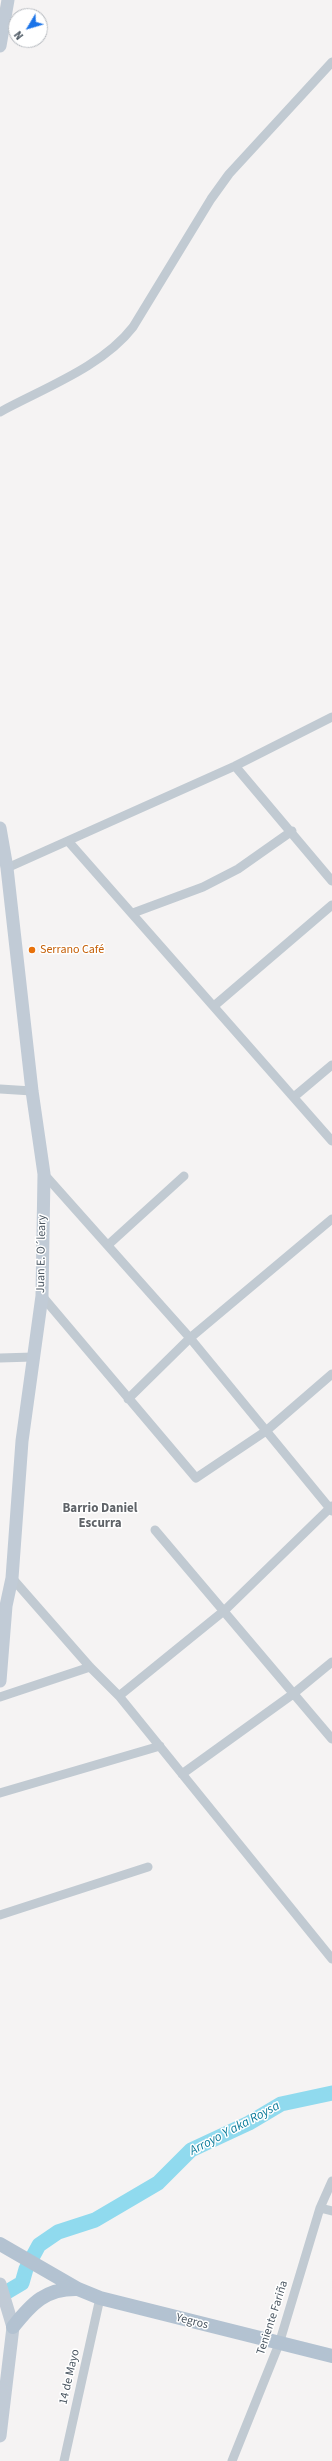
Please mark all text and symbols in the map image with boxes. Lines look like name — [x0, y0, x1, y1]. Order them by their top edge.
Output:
north arrow — [8, 8, 48, 48]
text: N — [11, 28, 27, 43]
place label: Serrano Café — [40, 943, 104, 957]
marker: Serrano Café — [27, 945, 37, 955]
street label: Juan E. O´leary — [34, 1215, 50, 1293]
district label: Barrio Daniel Escurra — [62, 1501, 138, 1532]
water label: Arroyo Y aka Roysa — [187, 2099, 283, 2159]
street label: Teniente Fariña — [254, 2279, 292, 2357]
street label: Yegros — [174, 2311, 210, 2333]
street label: 14 de Mayo — [57, 2348, 83, 2406]

